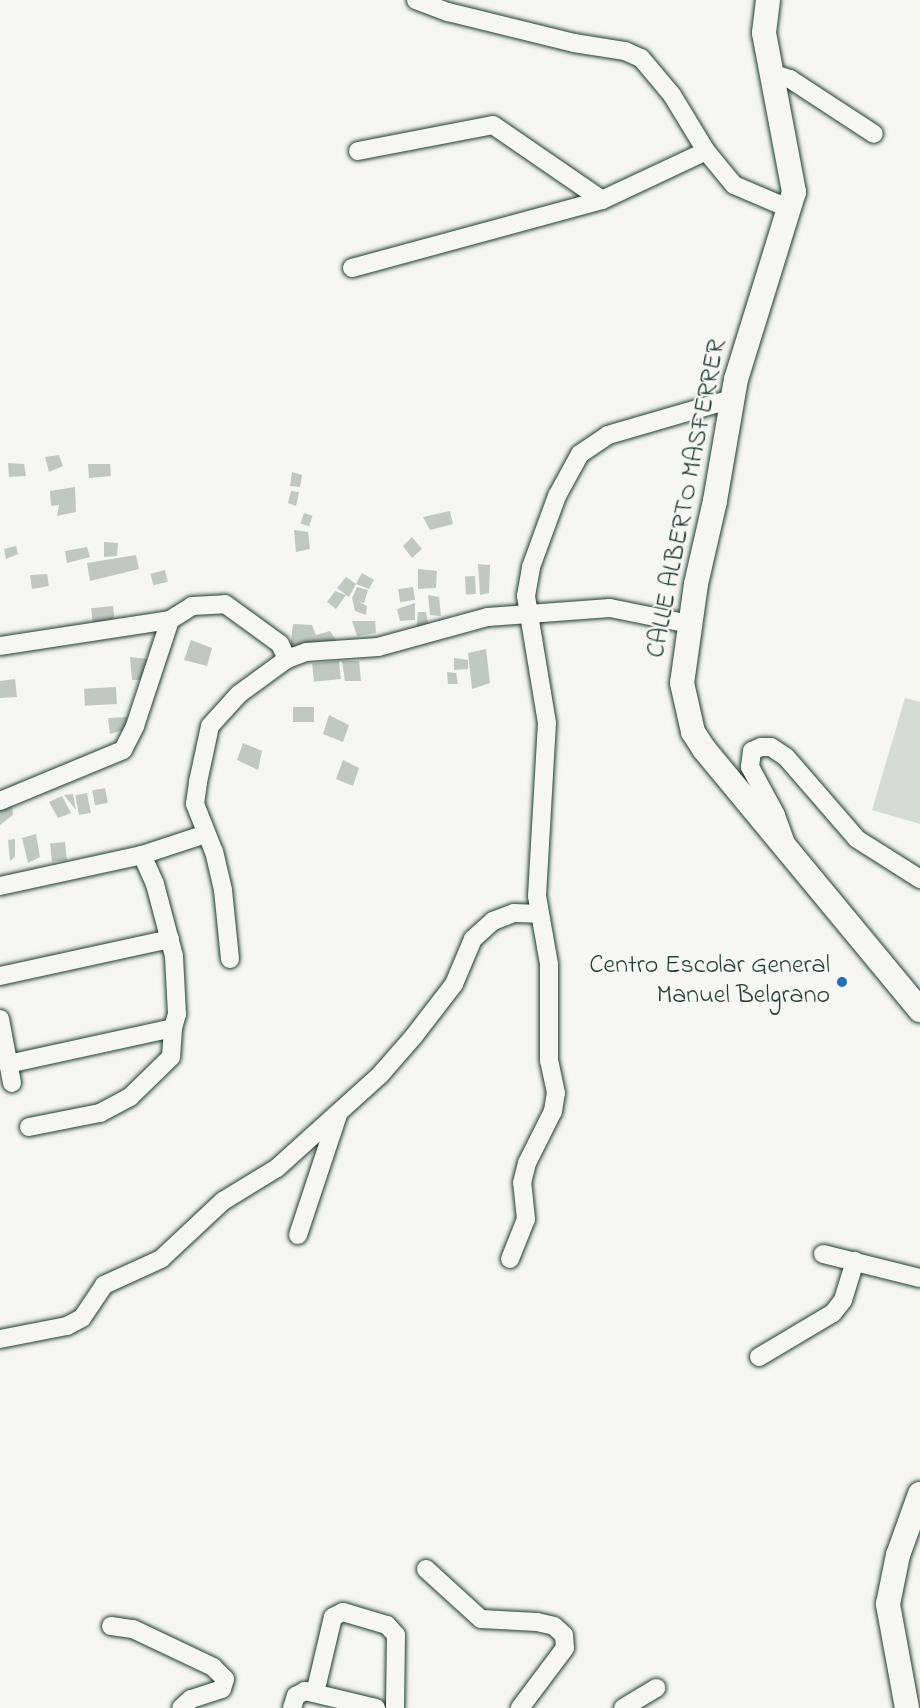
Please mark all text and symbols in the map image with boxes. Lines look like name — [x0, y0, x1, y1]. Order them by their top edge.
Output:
street label: CALLE ALBERTO MASFERRER — [642, 337, 734, 661]
place label: Centro Escolar General Manuel Belgrano — [589, 951, 830, 1012]
marker: Centro Escolar General Manuel Belgrano — [835, 975, 849, 989]

